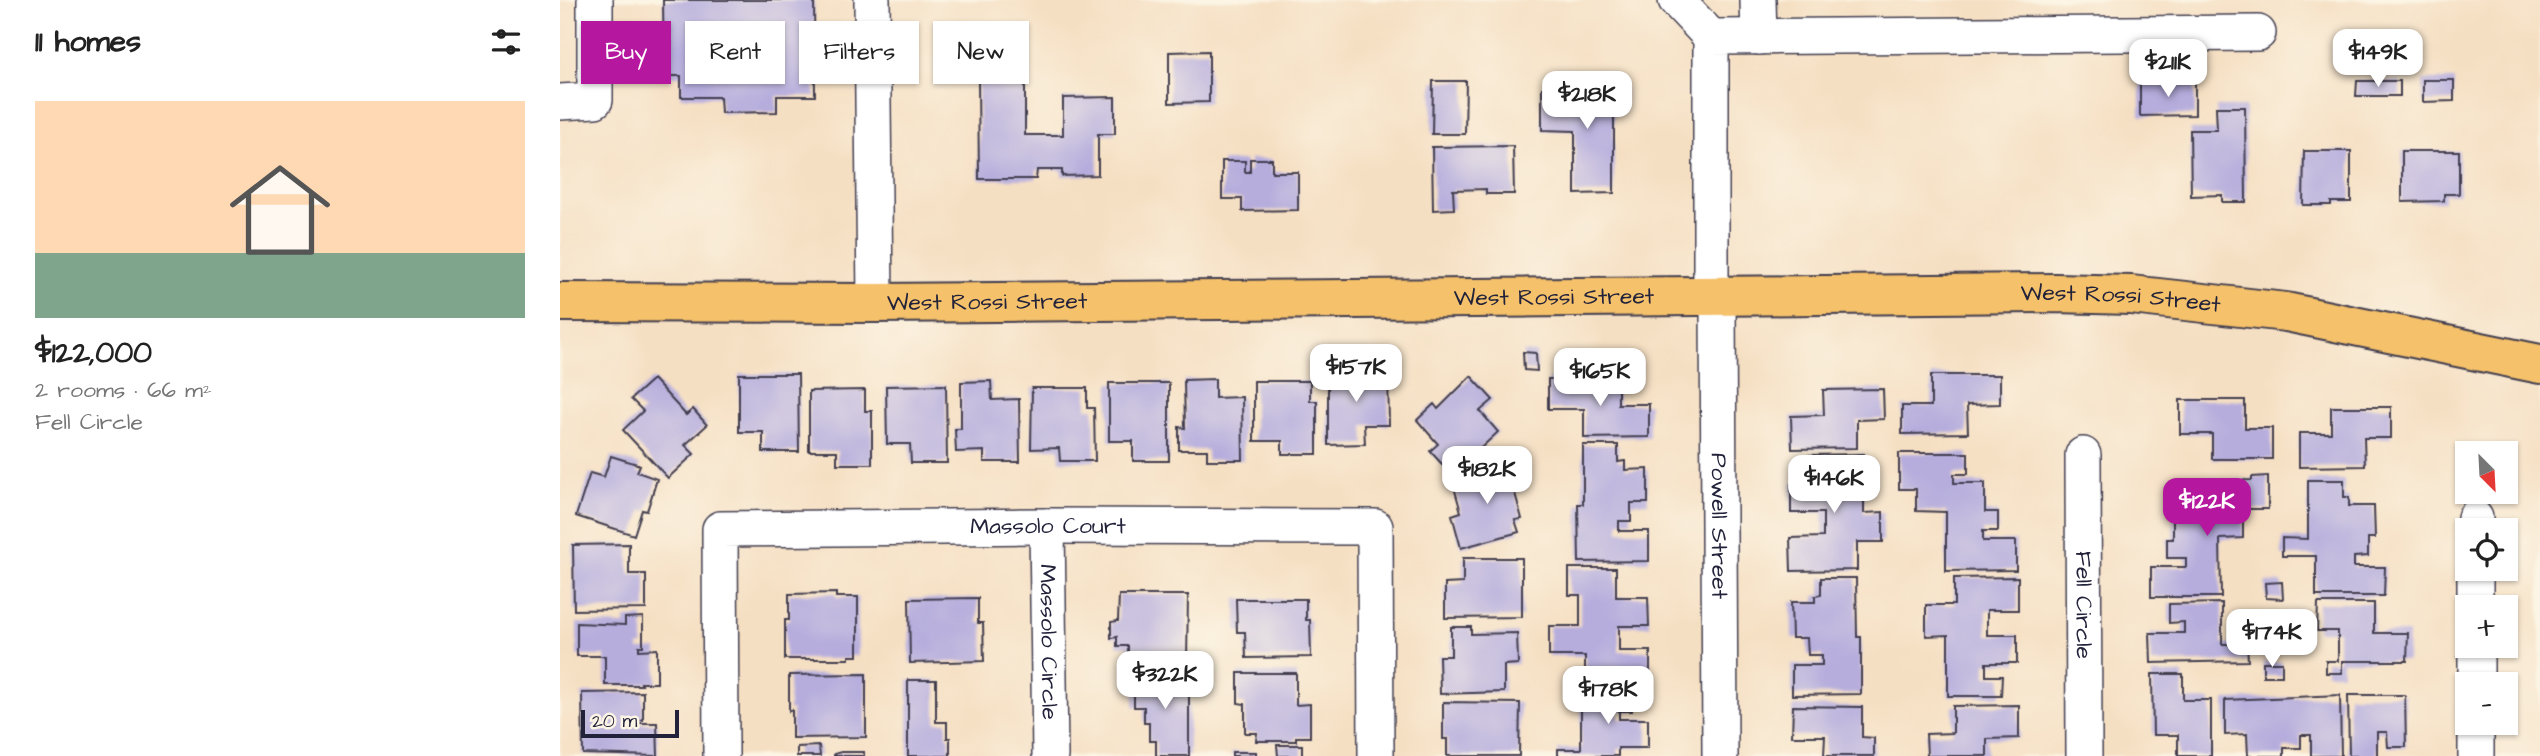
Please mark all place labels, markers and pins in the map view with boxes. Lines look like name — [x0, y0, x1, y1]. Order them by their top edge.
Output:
pin: $149K — [2329, 29, 2427, 89]
pin: $211K — [2119, 40, 2217, 99]
pin: $218K — [1538, 72, 1636, 131]
pin: $157K — [1307, 344, 1405, 404]
pin: $165K — [1551, 348, 1649, 408]
pin: $182K — [1438, 447, 1536, 506]
pin: $146K — [1785, 456, 1883, 515]
pin: $122K — [2158, 478, 2256, 538]
pin: $174K — [2223, 610, 2321, 669]
pin: $322K — [1116, 652, 1214, 711]
pin: $178K — [1559, 666, 1657, 726]

